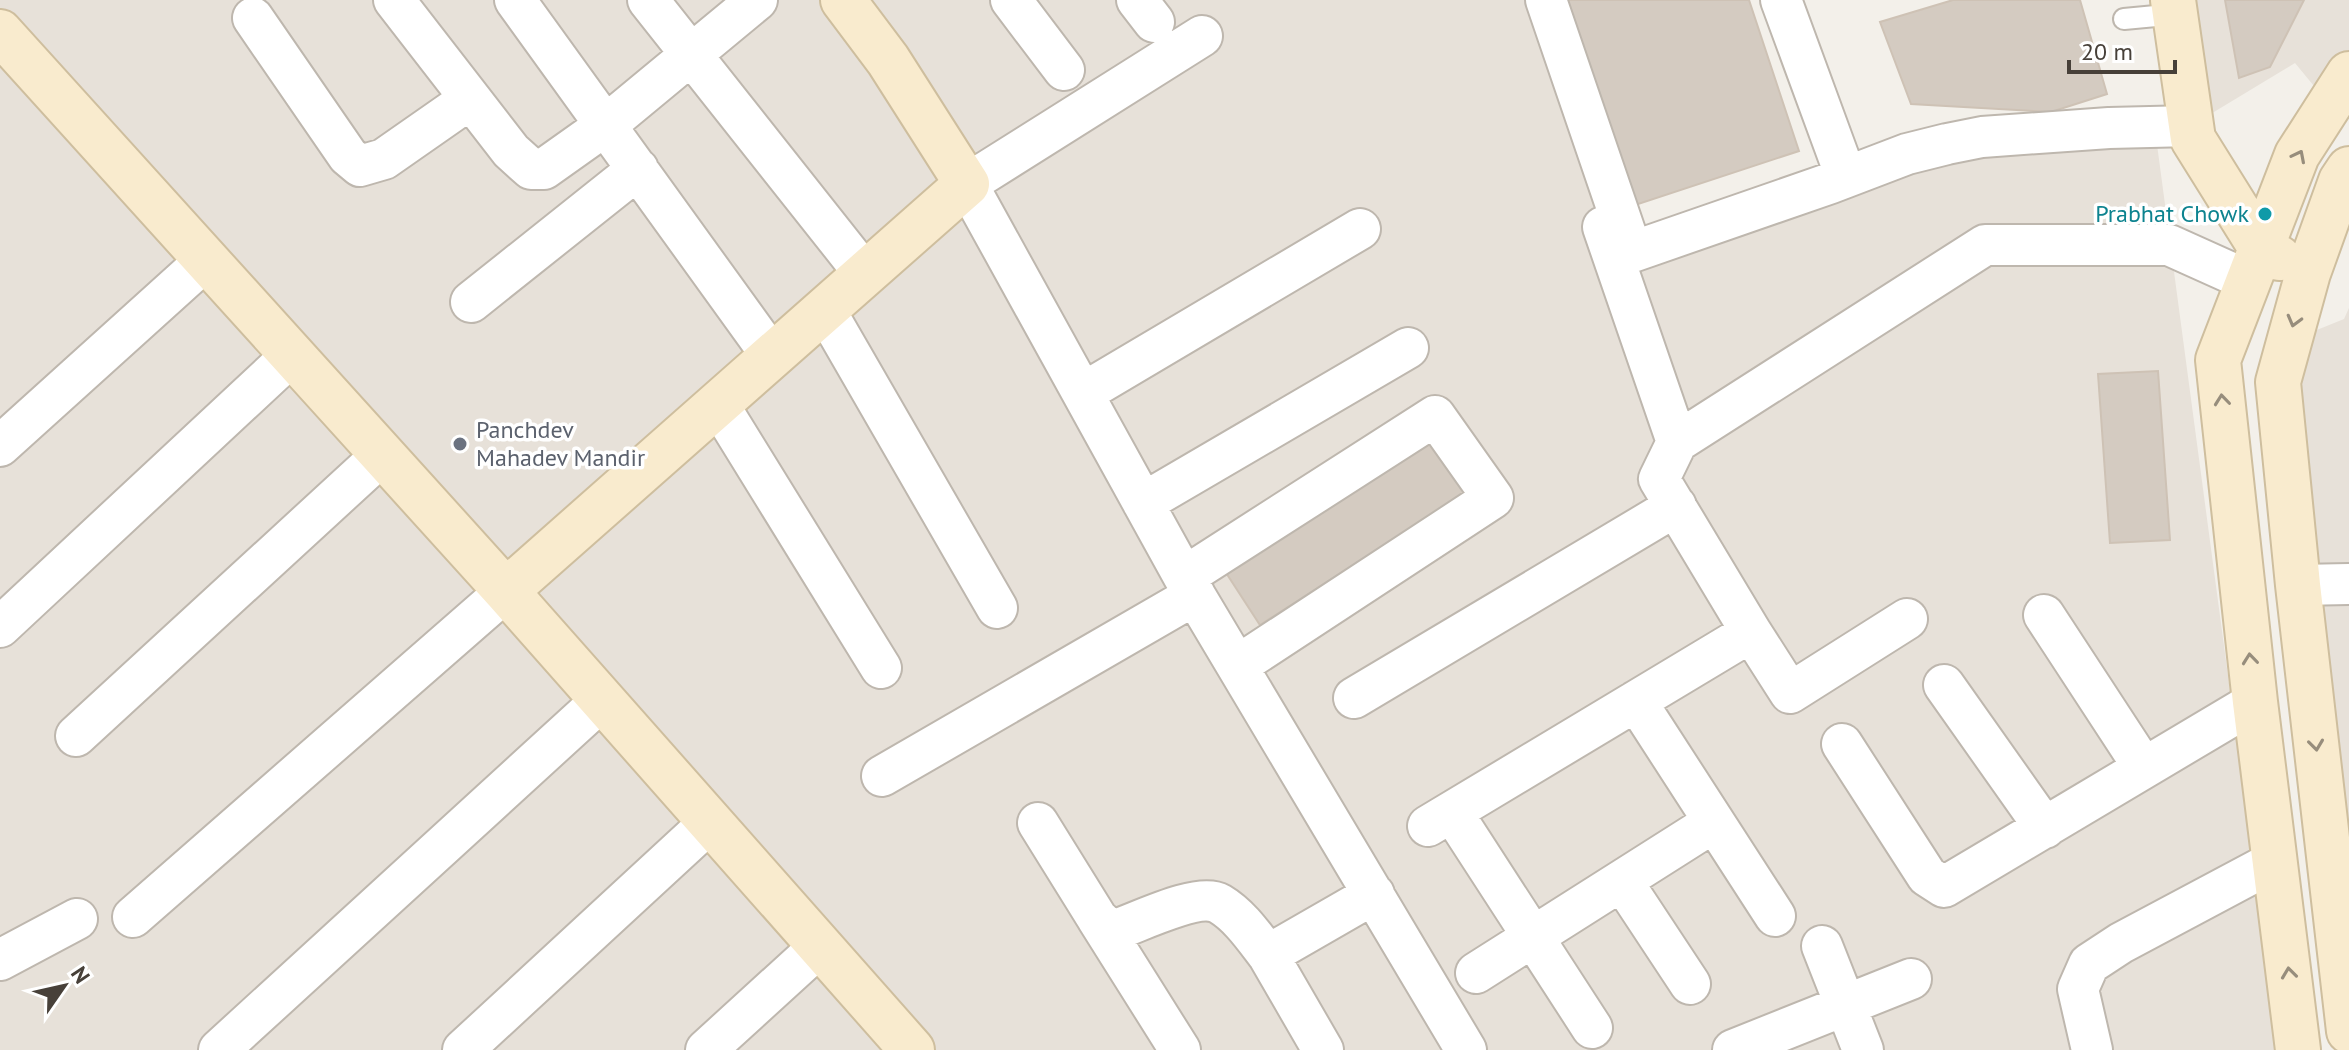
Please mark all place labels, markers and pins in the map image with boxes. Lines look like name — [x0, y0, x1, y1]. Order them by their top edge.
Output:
place label: Prabhat Chowk — [2095, 198, 2249, 229]
marker: Prabhat Chowk — [2256, 205, 2274, 223]
place label: Panchdev Mahadev Mandir — [476, 414, 645, 473]
marker: Panchdev Mahadev Mandir — [451, 435, 469, 453]

